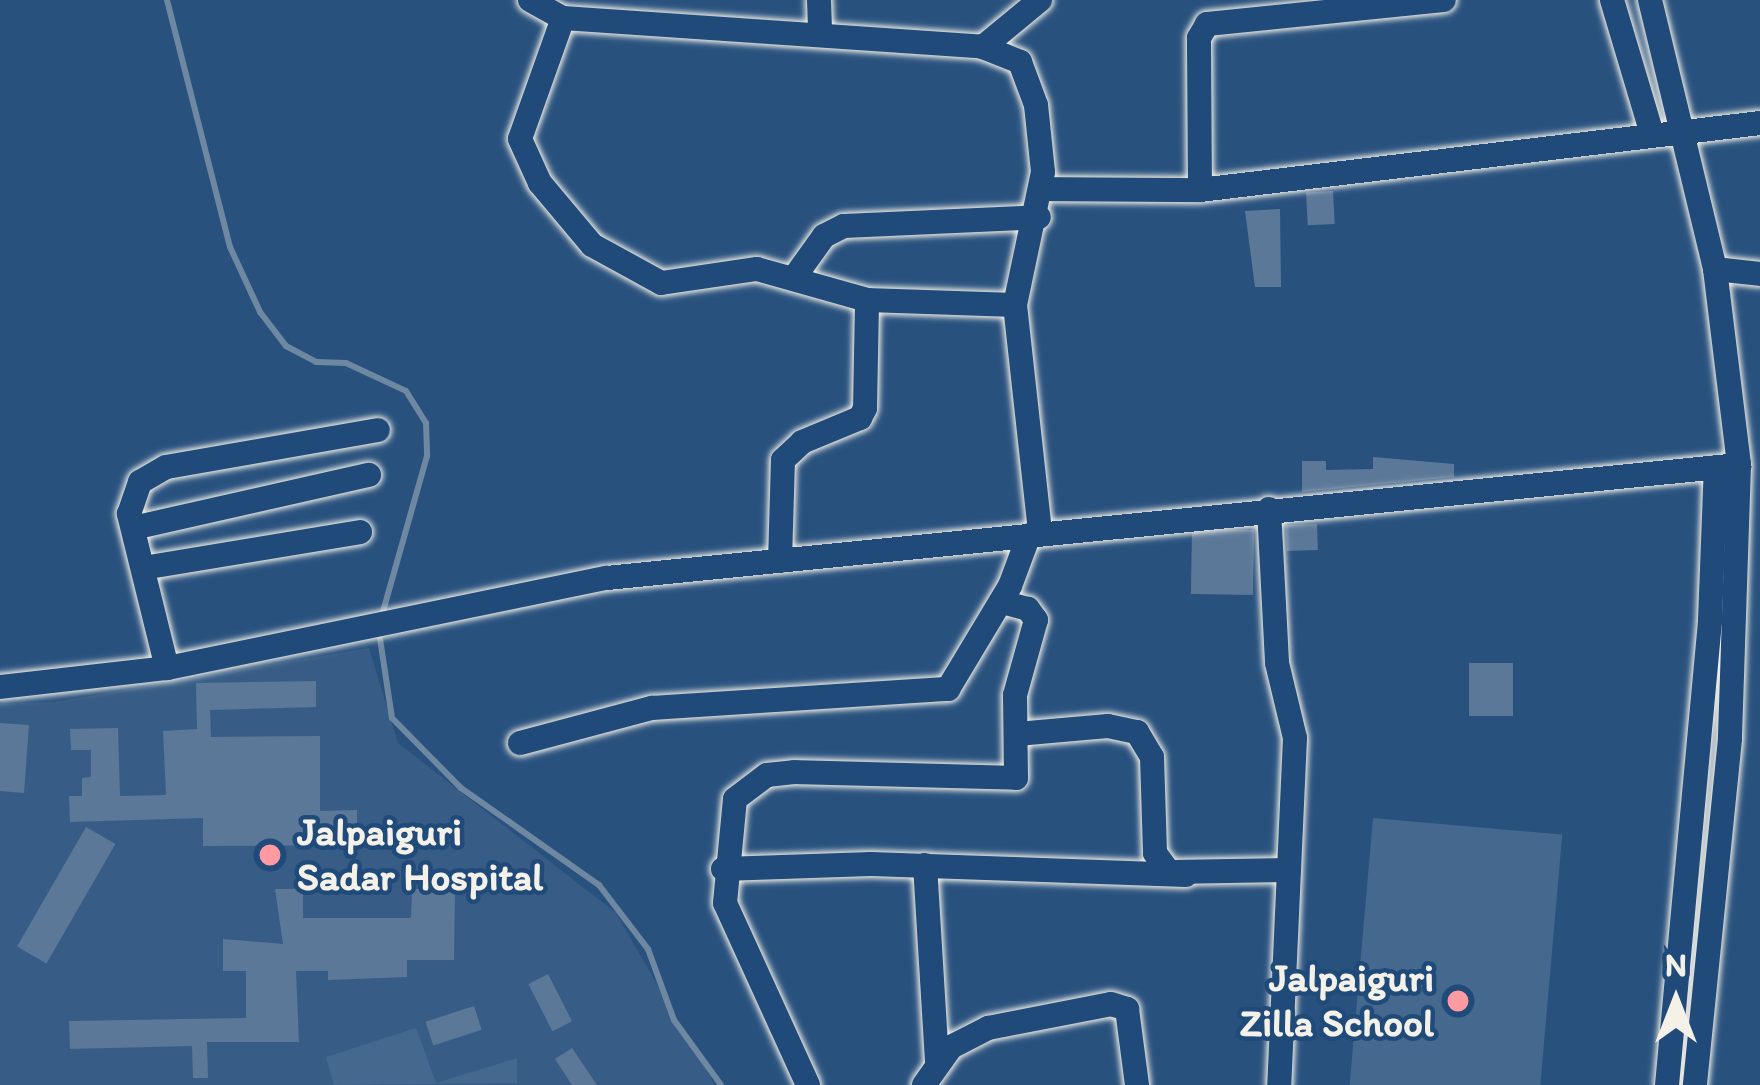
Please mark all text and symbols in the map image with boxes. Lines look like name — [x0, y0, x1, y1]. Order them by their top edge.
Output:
place label: Jalpaiguri Sadar Hospital — [297, 810, 543, 901]
marker: Jalpaiguri Sadar Hospital — [254, 839, 286, 871]
north arrow — [1616, 941, 1736, 1061]
text: N — [1665, 945, 1687, 984]
place label: Jalpaiguri Zilla School — [1241, 956, 1434, 1047]
marker: Jalpaiguri Zilla School — [1445, 988, 1471, 1014]

